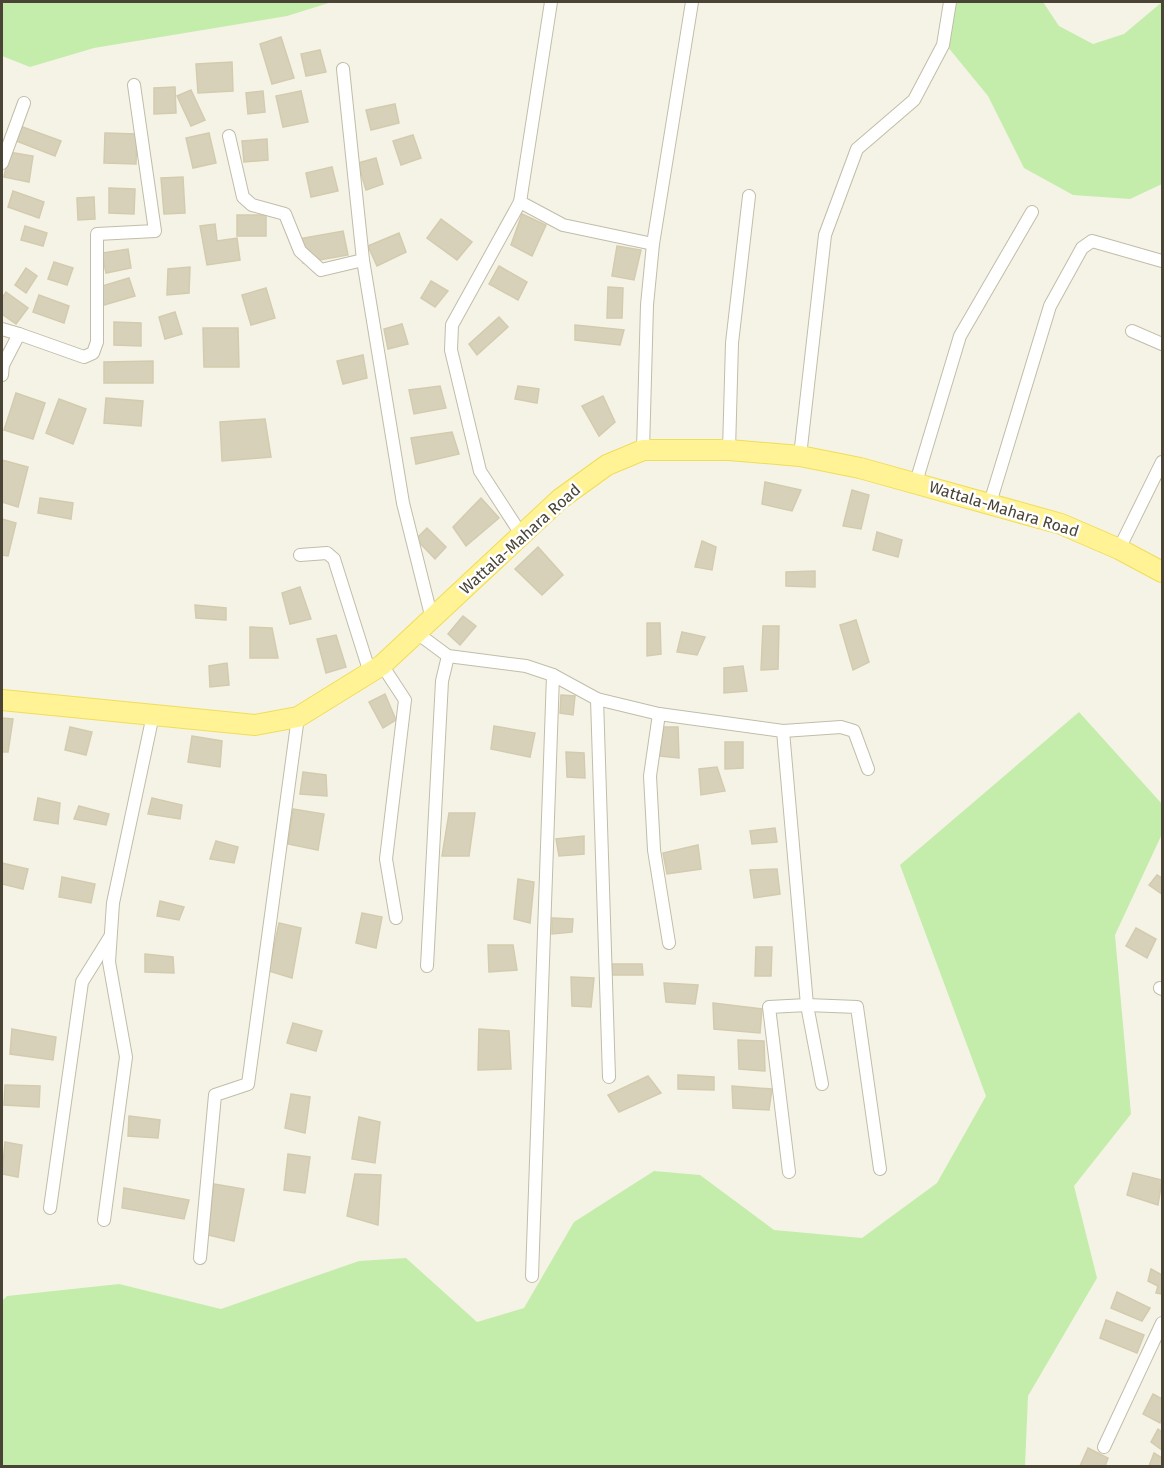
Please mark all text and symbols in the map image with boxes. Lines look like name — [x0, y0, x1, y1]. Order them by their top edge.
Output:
street label: Wattala-Mahara Road — [927, 477, 1081, 541]
street label: Wattala-Mahara Road — [456, 480, 584, 598]

